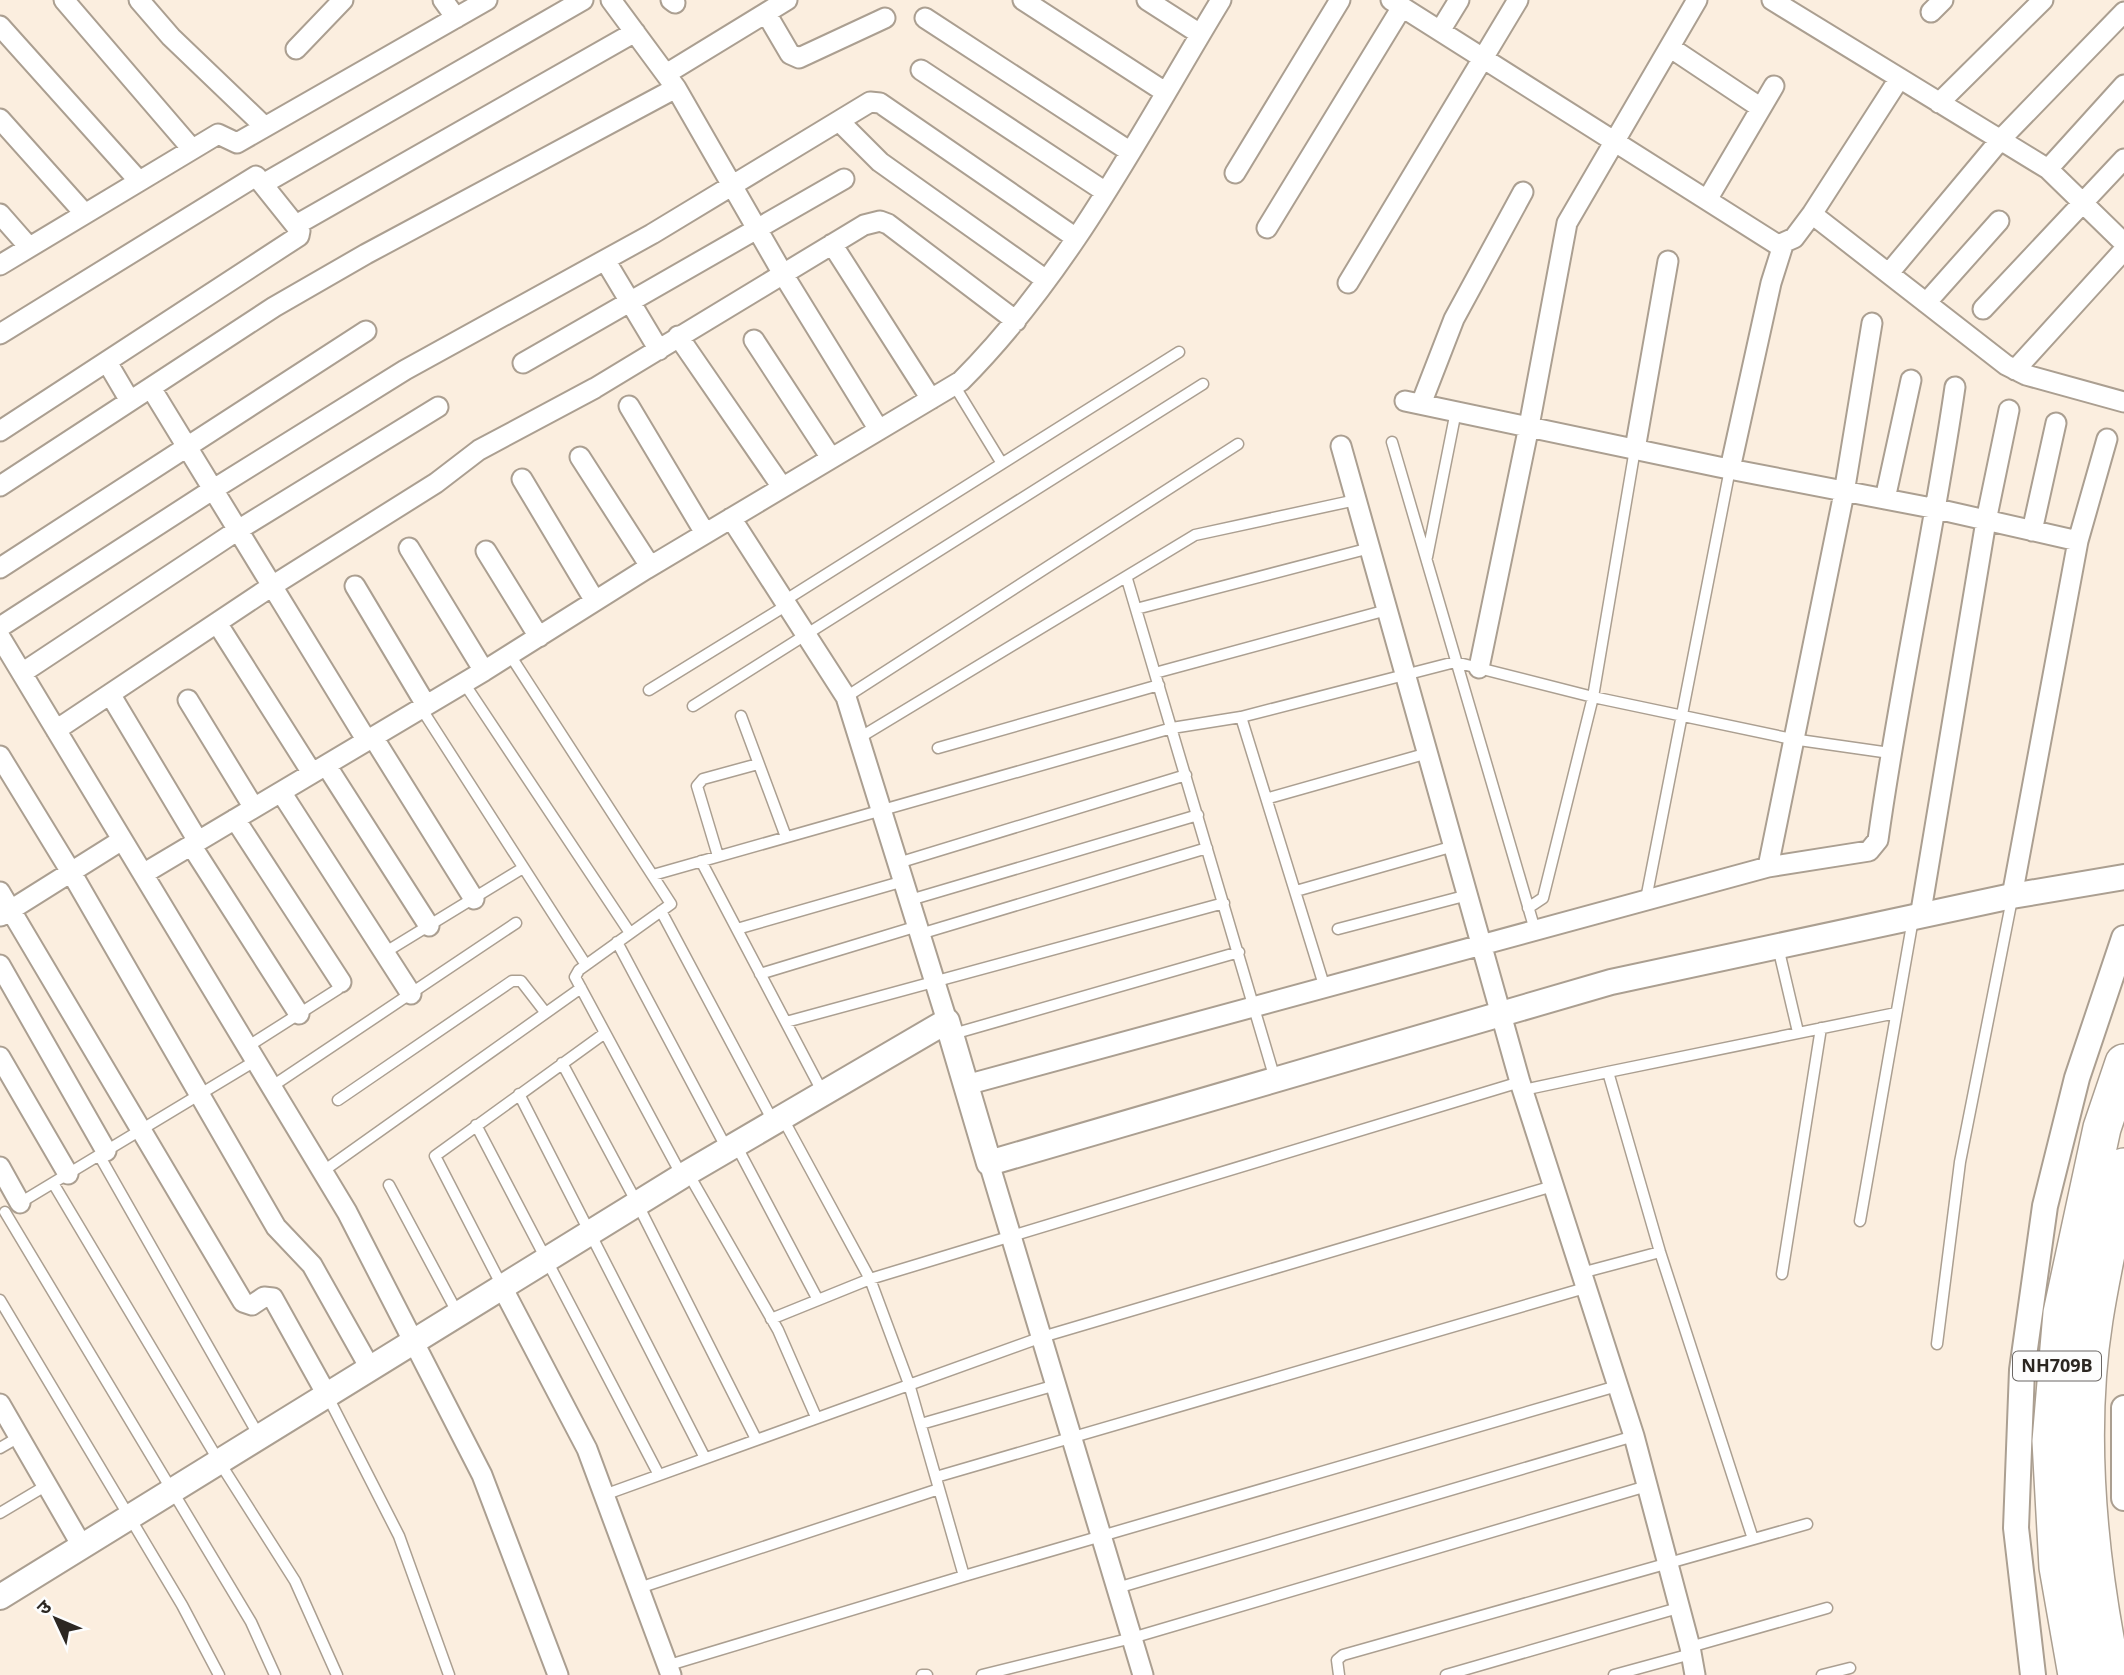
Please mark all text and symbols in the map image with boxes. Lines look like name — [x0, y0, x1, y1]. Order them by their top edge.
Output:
road number: NH709B — [2013, 1352, 2101, 1380]
north arrow — [21, 1584, 91, 1654]
text: उ — [31, 1594, 58, 1620]

